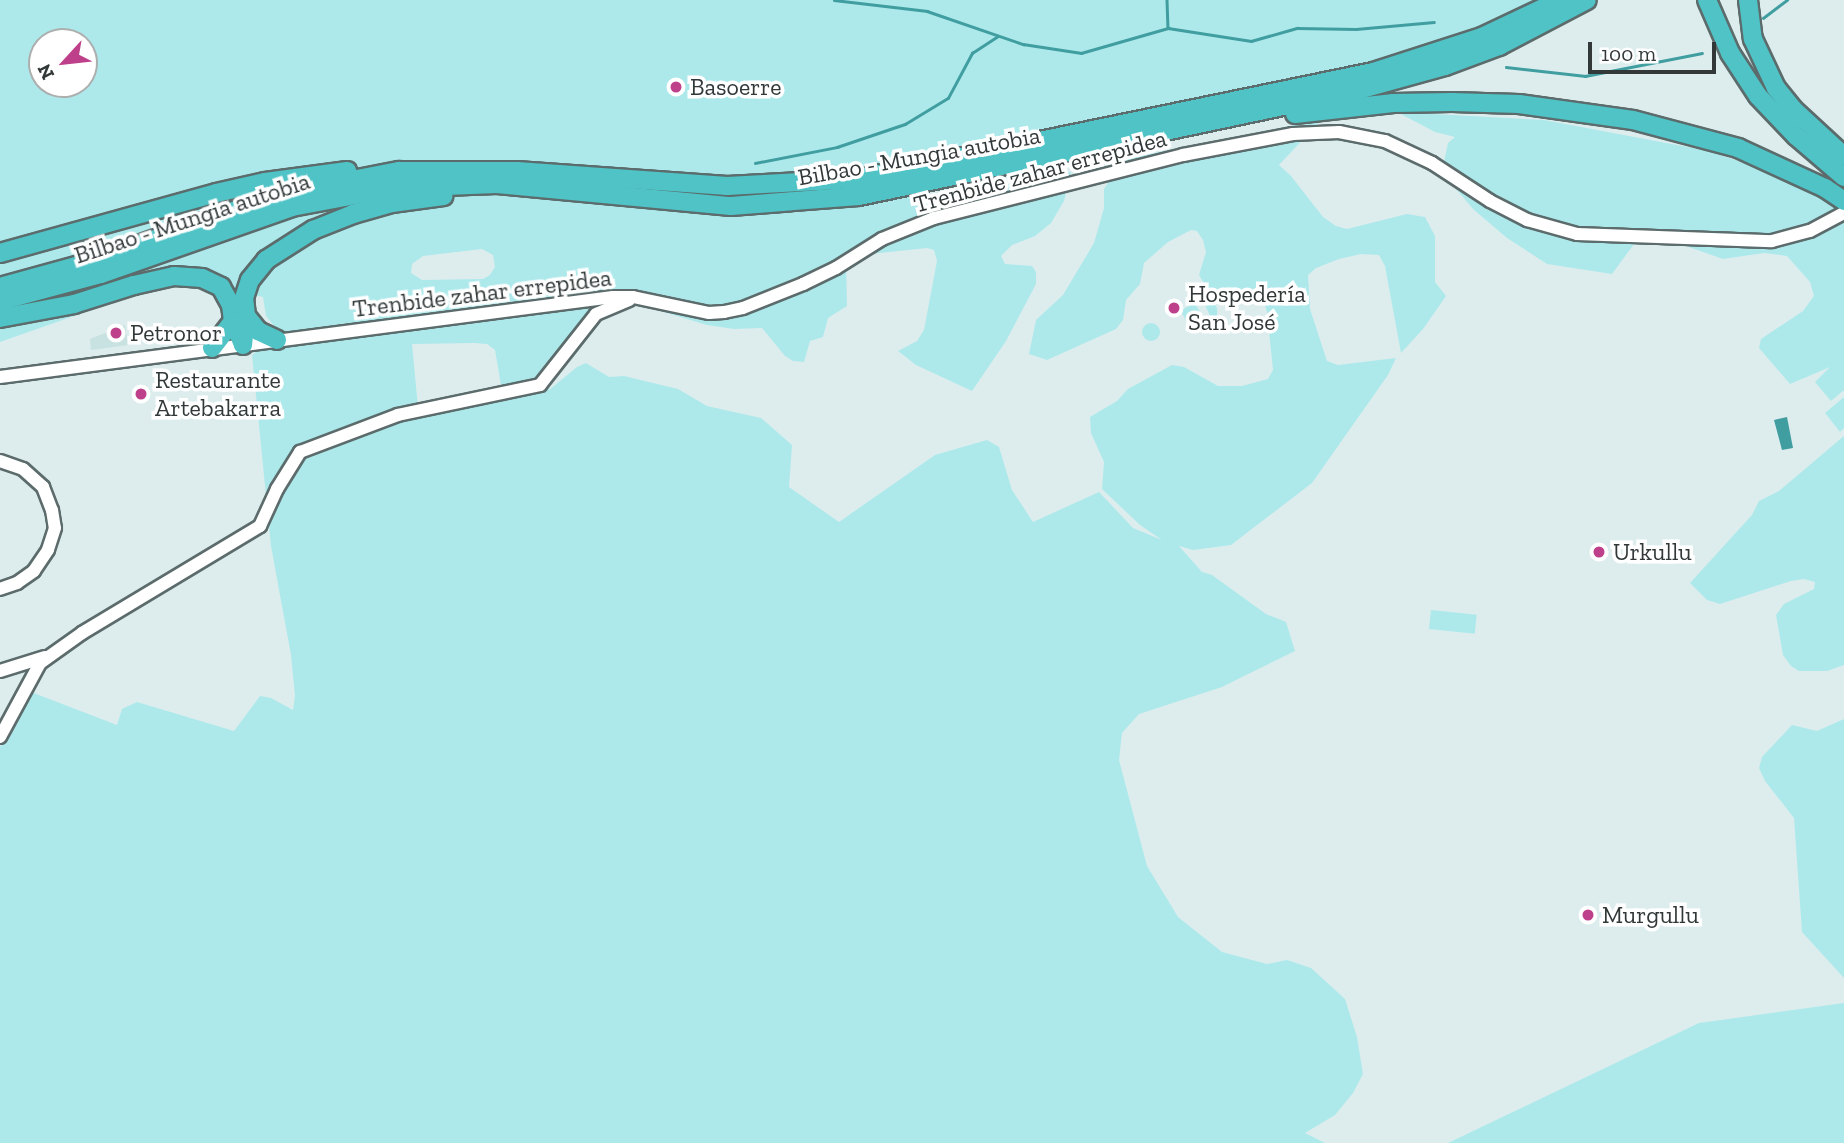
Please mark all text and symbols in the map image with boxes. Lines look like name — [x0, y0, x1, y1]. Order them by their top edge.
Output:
north arrow — [28, 28, 98, 98]
scale bar — [1592, 28, 1720, 72]
text: 100 m — [1601, 41, 1656, 66]
text: N — [32, 60, 59, 84]
place label: Basoerre — [690, 73, 782, 101]
marker: Basoerre — [668, 79, 684, 95]
street label: Bilbao - Mungia autobia — [795, 120, 1043, 192]
street label: Trenbide zahar errepidea — [910, 123, 1170, 219]
street label: Bilbao - Mungia autobia — [71, 166, 313, 270]
street label: Trenbide zahar errepidea — [351, 263, 613, 323]
place label: Hospedería San José — [1188, 280, 1306, 336]
marker: Hospedería San José — [1166, 300, 1182, 316]
place label: Petronor — [130, 319, 222, 347]
marker: Petronor — [108, 325, 124, 341]
place label: Restaurante Artebakarra — [155, 366, 281, 422]
marker: Restaurante Artebakarra — [133, 386, 149, 402]
place label: Urkullu — [1613, 538, 1692, 566]
marker: Urkullu — [1591, 544, 1607, 560]
place label: Murgullu — [1602, 901, 1699, 929]
marker: Murgullu — [1580, 907, 1596, 923]

